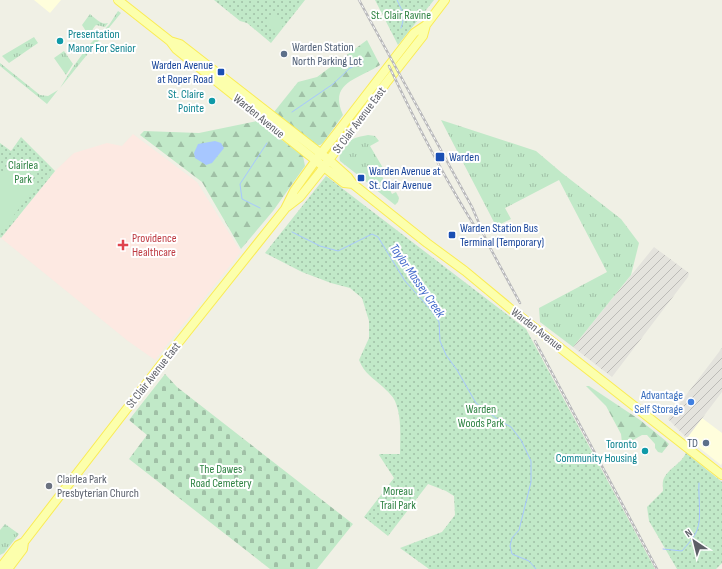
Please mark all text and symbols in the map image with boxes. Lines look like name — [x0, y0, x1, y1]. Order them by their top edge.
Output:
park label: St. Clair Ravine — [371, 8, 431, 23]
place label: Presentation Manor For Senior — [68, 27, 136, 56]
marker: Presentation Manor For Senior — [55, 36, 65, 46]
place label: Warden Station North Parking Lot — [292, 40, 362, 69]
marker: Warden Station North Parking Lot — [279, 49, 289, 59]
place label: Warden Avenue at Roper Road — [151, 58, 213, 87]
marker: Warden Avenue at Roper Road — [216, 67, 226, 77]
street label: St Clair Avenue East — [329, 84, 390, 157]
place label: St. Claire Pointe — [168, 87, 204, 116]
street label: Warden Avenue — [230, 91, 287, 142]
marker: St. Claire Pointe — [207, 96, 217, 106]
place label: Warden — [449, 150, 479, 165]
marker: Warden — [434, 151, 446, 163]
park label: Clairlea Park — [8, 158, 38, 187]
place label: Warden Avenue at St. Clair Avenue — [369, 164, 441, 193]
marker: Warden Avenue at St. Clair Avenue — [356, 173, 366, 183]
place label: Warden Station Bus Terminal (Temporary) — [460, 221, 544, 250]
marker: Warden Station Bus Terminal (Temporary) — [447, 230, 457, 240]
place label: Providence Healthcare — [132, 231, 177, 260]
marker: Providence Healthcare — [117, 239, 129, 251]
water label: Taylor Massey Creek — [386, 241, 449, 321]
street label: Warden Avenue — [508, 305, 566, 354]
street label: St Clair Avenue East — [123, 339, 184, 411]
place label: Advantage Self Storage — [634, 388, 683, 417]
marker: Advantage Self Storage — [686, 397, 696, 407]
park label: Warden Woods Park — [458, 402, 505, 431]
place label: TD — [687, 436, 698, 451]
place label: Toronto Community Housing — [556, 437, 637, 466]
marker: TD — [701, 438, 711, 448]
marker: Toronto Community Housing — [640, 446, 650, 456]
park label: The Dawes Road Cemetery — [190, 462, 252, 491]
place label: Clairlea Park Presbyterian Church — [57, 472, 139, 501]
marker: Clairlea Park Presbyterian Church — [44, 481, 54, 491]
park label: Moreau Trail Park — [380, 484, 416, 513]
north arrow — [674, 521, 714, 561]
text: N — [682, 526, 695, 540]

